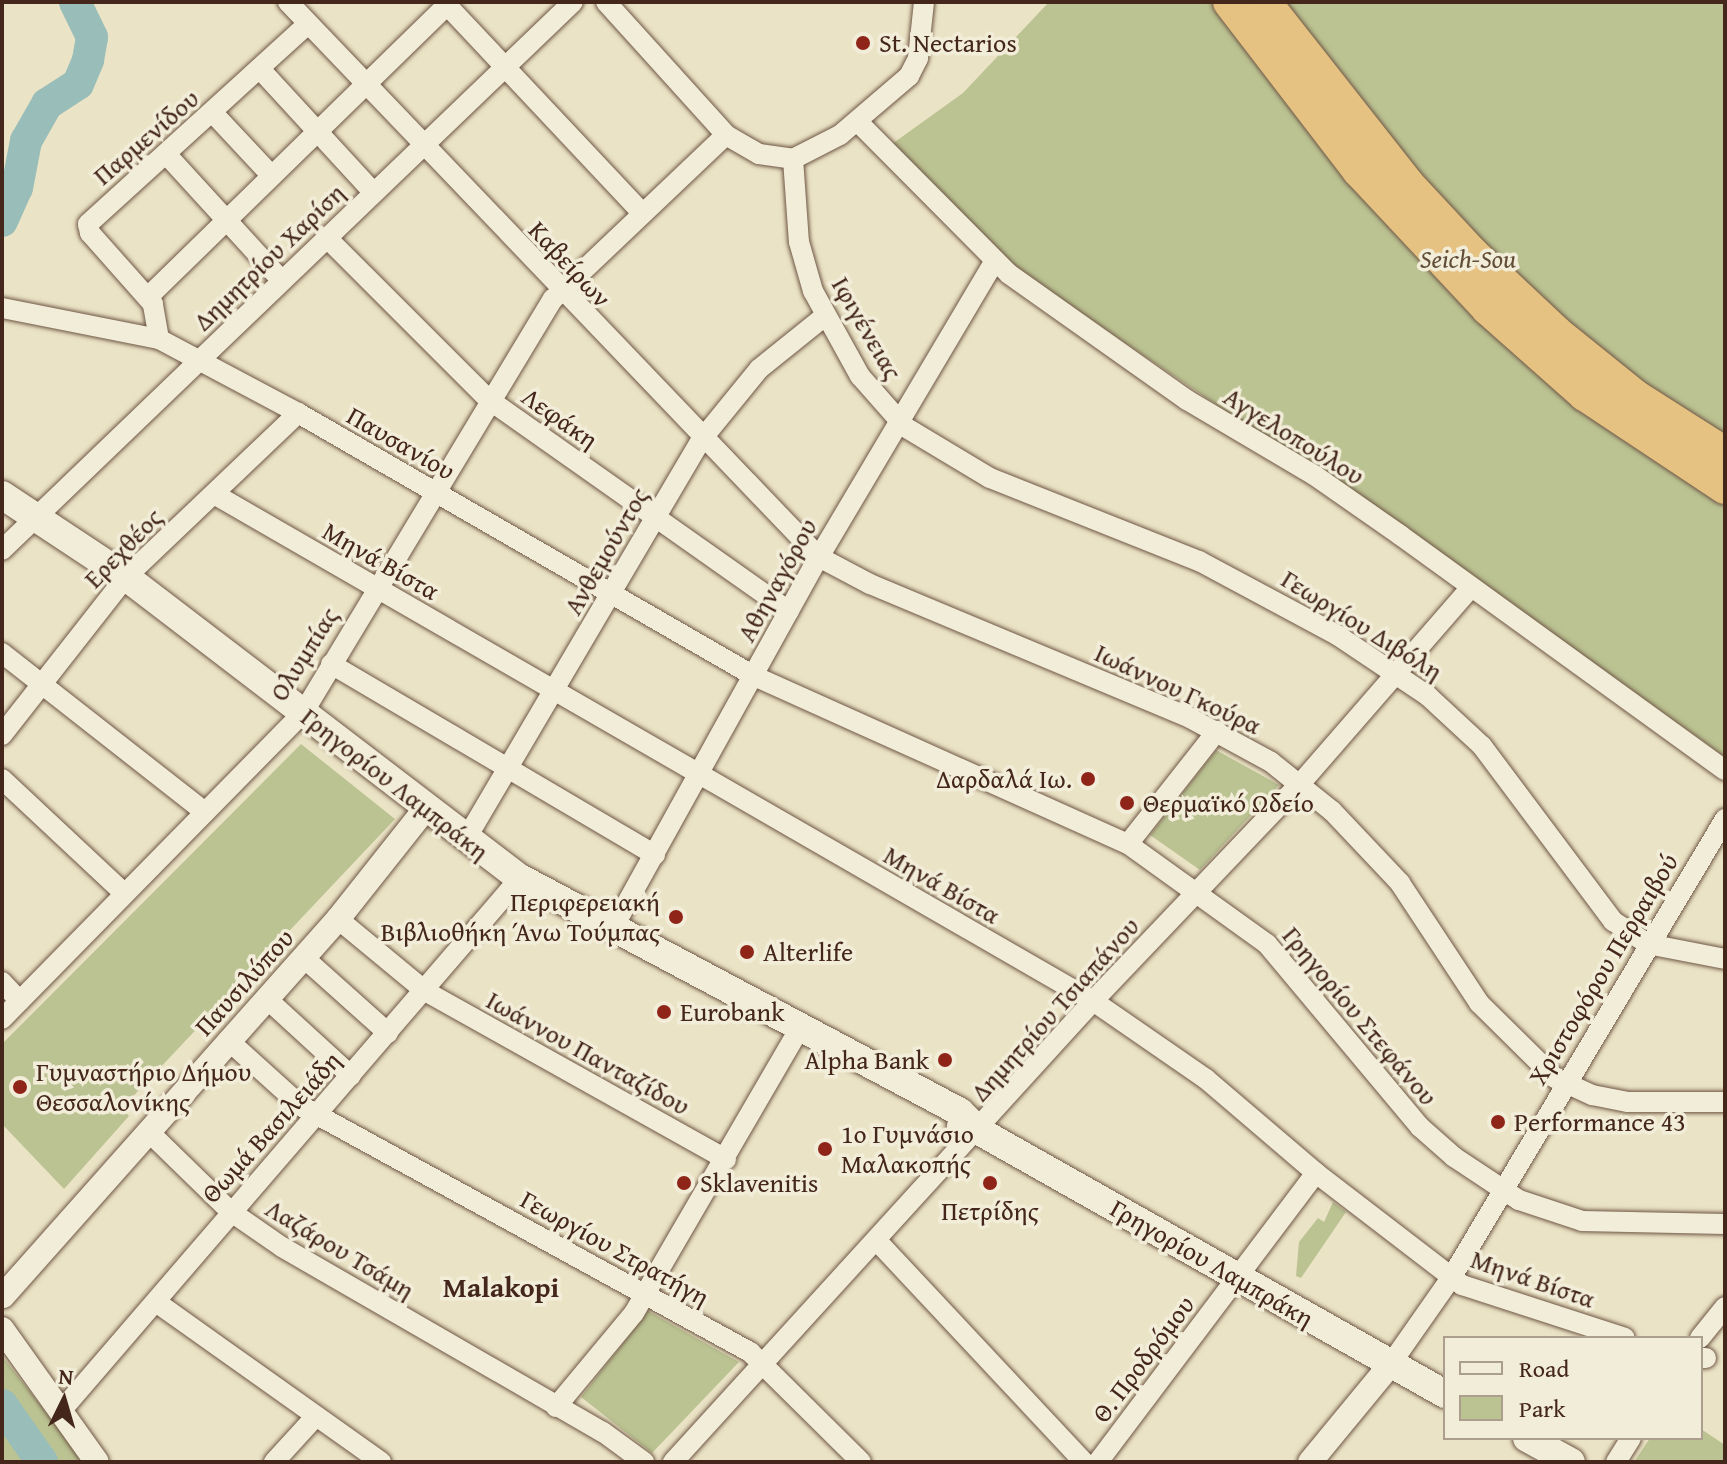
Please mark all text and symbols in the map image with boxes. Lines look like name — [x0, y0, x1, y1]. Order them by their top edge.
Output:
place label: St. Nectarios — [879, 27, 1017, 59]
marker: St. Nectarios — [854, 34, 872, 52]
street label: Παρμενίδου — [87, 83, 205, 191]
street label: Δημητρίου Χαρίση — [187, 177, 351, 337]
street label: Καβείρων — [522, 214, 618, 314]
park label: Seich-Sou — [1420, 243, 1516, 275]
street label: Ιφιγένειας — [825, 271, 909, 385]
street label: Λεφάκη — [516, 381, 604, 455]
street label: Αγγελοπούλου — [1218, 381, 1370, 491]
street label: Παυσανίου — [341, 400, 461, 486]
street label: Ανθεμούντος — [557, 482, 655, 620]
street label: Ερεχθέος — [78, 502, 168, 594]
street label: Αθηναγόρου — [730, 513, 824, 647]
street label: Μηνά Βίστα — [317, 515, 445, 607]
street label: Γεωργίου Διβόλη — [1276, 563, 1448, 687]
street label: Ολυμπίας — [263, 602, 345, 706]
street label: Ιωάννου Γκούρα — [1090, 637, 1266, 741]
street label: Γρηγορίου Λαμπράκη — [295, 701, 495, 867]
place label: Δαρδαλά Ιω. — [936, 763, 1072, 795]
marker: Δαρδαλά Ιω. — [1079, 770, 1097, 788]
place label: Θερμαϊκό Ωδείο — [1143, 787, 1314, 819]
marker: Θερμαϊκό Ωδείο — [1118, 794, 1136, 812]
street label: Μηνά Βίστα — [878, 839, 1006, 931]
street label: Χριστοφόρου Περραιβού — [1522, 848, 1684, 1090]
place label: Περιφερειακή Βιβλιοθήκη Άνω Τούμπας — [381, 886, 660, 948]
marker: Περιφερειακή Βιβλιοθήκη Άνω Τούμπας — [667, 908, 685, 926]
street label: Δημητρίου Τσιαπάνου — [964, 911, 1146, 1107]
street label: Γρηγορίου Στεφάνου — [1276, 920, 1444, 1112]
street label: Παυσιλύπου — [188, 922, 300, 1042]
place label: Alterlife — [763, 936, 853, 968]
marker: Alterlife — [738, 943, 756, 961]
street label: Ιωάννου Πανταζίδου — [481, 984, 695, 1122]
place label: Eurobank — [680, 996, 784, 1028]
marker: Eurobank — [655, 1003, 673, 1021]
place label: Alpha Bank — [804, 1044, 929, 1076]
street label: Θωμά Βασιλειάδη — [195, 1045, 347, 1209]
marker: Alpha Bank — [936, 1051, 954, 1069]
place label: Γυμναστήριο Δήμου Θεσσαλονίκης — [36, 1056, 251, 1118]
marker: Γυμναστήριο Δήμου Θεσσαλονίκης — [11, 1078, 29, 1096]
place label: Performance 43 — [1514, 1106, 1686, 1138]
marker: Performance 43 — [1489, 1113, 1507, 1131]
place label: 1ο Γυμνάσιο Μαλακοπής — [841, 1118, 974, 1180]
marker: 1ο Γυμνάσιο Μαλακοπής — [816, 1140, 834, 1158]
place label: Sklavenitis — [700, 1167, 818, 1199]
marker: Sklavenitis — [675, 1174, 693, 1192]
marker: Πετρίδης — [981, 1174, 999, 1192]
street label: Γεωργίου Στρατήγη — [515, 1183, 715, 1313]
street label: Λαζάρου Τσάμη — [260, 1192, 420, 1306]
street label: Γρηγορίου Λαμπράκη — [1105, 1192, 1319, 1334]
place label: Πετρίδης — [941, 1195, 1039, 1227]
street label: Μηνά Βίστα — [1467, 1243, 1599, 1315]
district label: Malakopi — [443, 1270, 559, 1304]
street label: Θ. Προδρόμου — [1085, 1289, 1201, 1429]
legend — [1443, 1336, 1703, 1440]
text: Road — [1519, 1351, 1569, 1386]
north arrow — [24, 1360, 104, 1440]
text: N — [57, 1360, 75, 1393]
text: Park — [1519, 1391, 1565, 1426]

